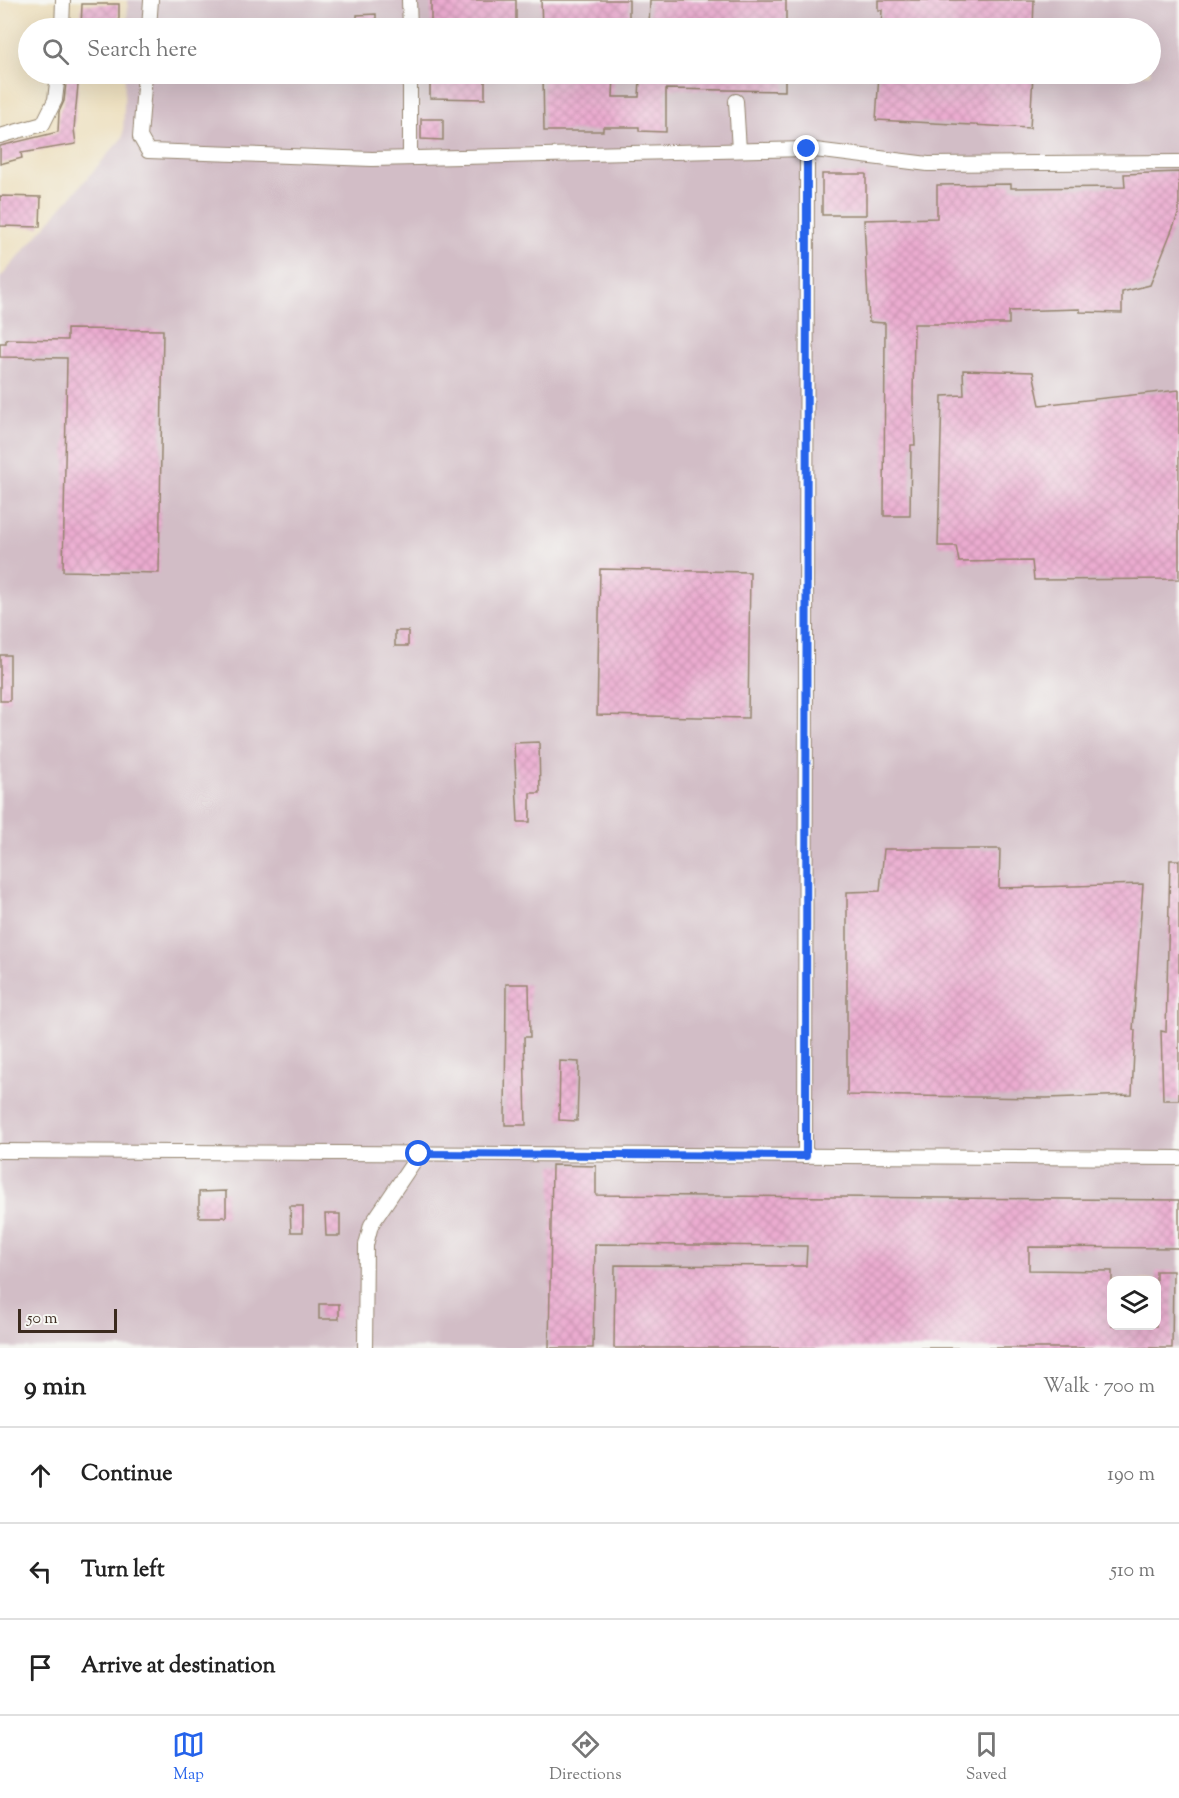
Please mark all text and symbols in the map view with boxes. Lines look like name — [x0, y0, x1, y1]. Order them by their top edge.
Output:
search box — [18, 18, 1161, 84]
icon: search — [39, 35, 72, 68]
text: Search here — [87, 35, 197, 67]
route end — [793, 135, 819, 161]
route start — [405, 1140, 431, 1166]
map controls — [1107, 1276, 1161, 1330]
button: layers — [1107, 1276, 1161, 1330]
scale bar — [18, 1306, 117, 1334]
text: 50 m — [27, 1308, 58, 1331]
text: 9 min — [24, 1369, 86, 1406]
text: Walk · 700 m — [1043, 1373, 1155, 1402]
icon: ahead — [24, 1459, 57, 1492]
text: Continue — [81, 1459, 172, 1491]
text: 190 m — [1107, 1461, 1155, 1490]
icon: left — [24, 1555, 57, 1588]
text: Turn left — [81, 1555, 164, 1587]
text: 510 m — [1110, 1557, 1155, 1586]
icon: arrive — [24, 1651, 57, 1684]
text: Arrive at destination — [81, 1651, 276, 1683]
tab: Map — [172, 1728, 205, 1787]
tab: Directions — [549, 1728, 622, 1787]
tab: Saved — [966, 1728, 1007, 1787]

